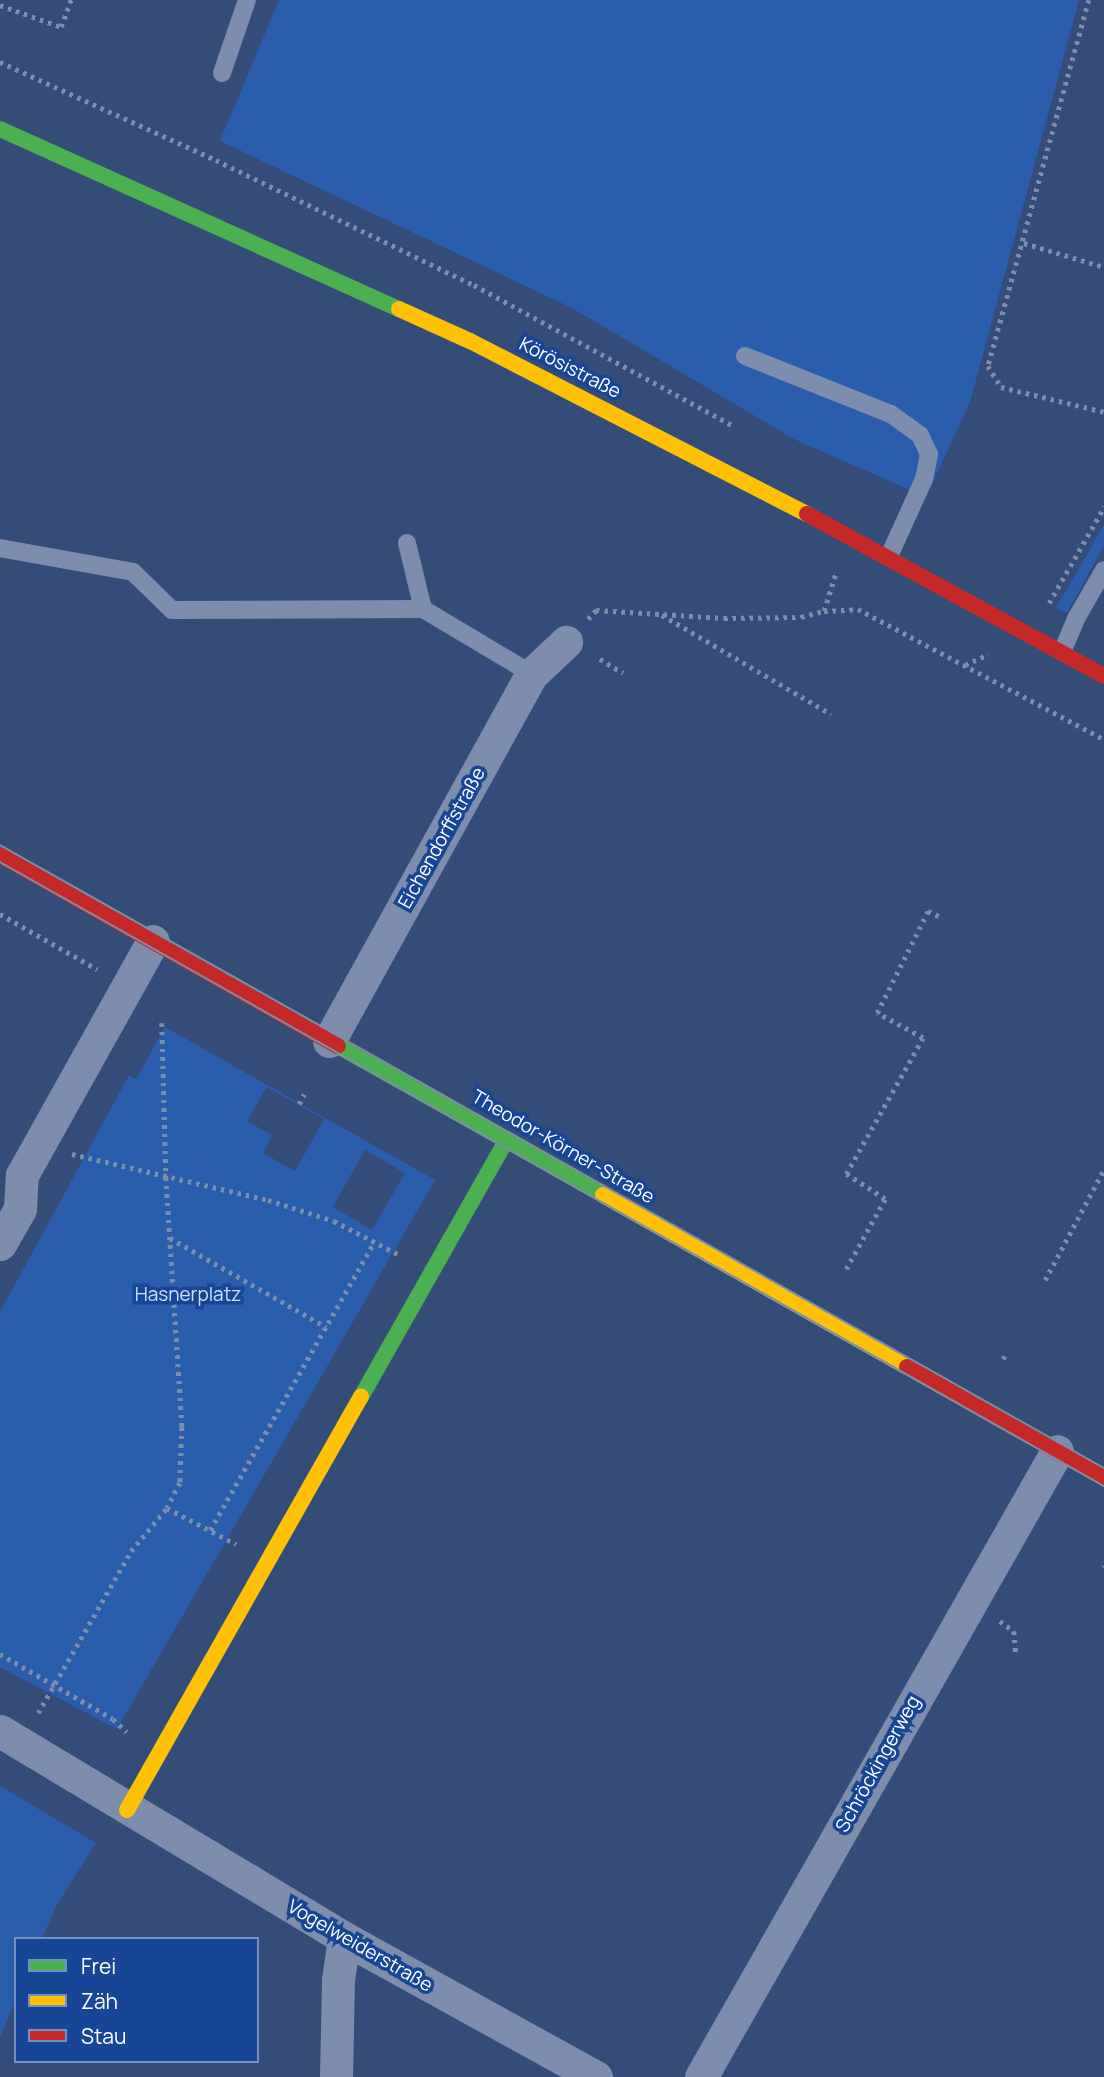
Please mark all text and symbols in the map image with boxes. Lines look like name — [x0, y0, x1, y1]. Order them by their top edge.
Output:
street label: Körösistraße — [515, 333, 625, 403]
street label: Eichendorffstraße — [394, 763, 490, 913]
street label: Theodor-Körner-Straße — [468, 1085, 658, 1209]
park label: Hasnerplatz — [135, 1284, 241, 1306]
street label: Schröckingerweg — [831, 1692, 925, 1836]
street label: Vogelweiderstraße — [283, 1895, 437, 1997]
legend — [14, 1937, 259, 2063]
text: Frei — [81, 1952, 116, 1980]
text: Zäh — [81, 1987, 118, 2015]
text: Stau — [81, 2022, 127, 2050]

